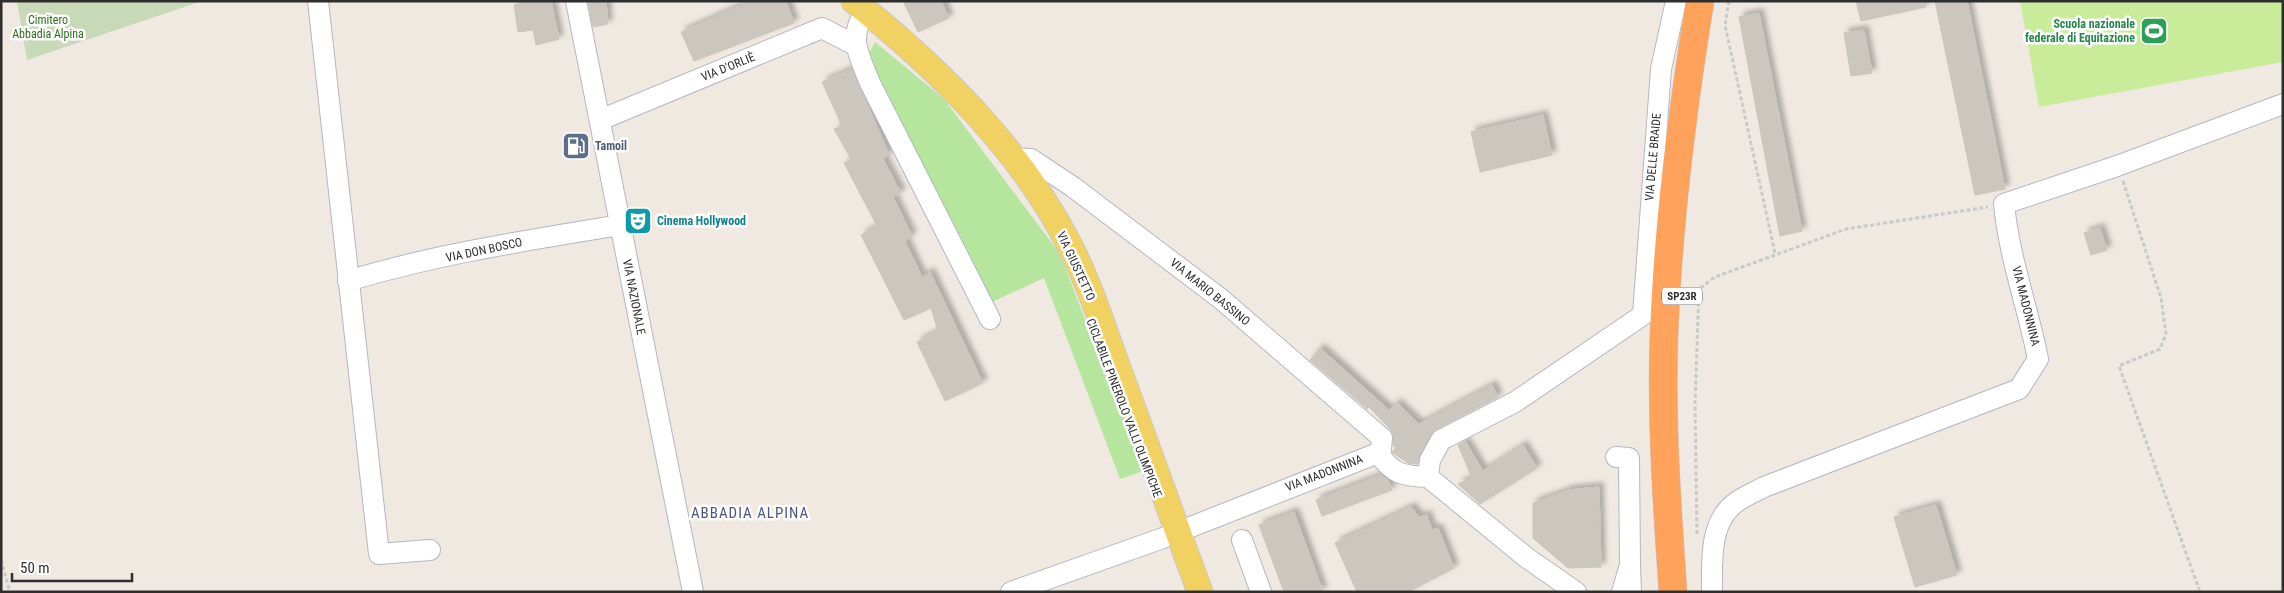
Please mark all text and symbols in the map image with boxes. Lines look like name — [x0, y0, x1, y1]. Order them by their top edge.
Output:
park label: Cimitero Abbadia Alpina — [12, 13, 84, 41]
sports icon: Scuola nazionale federale di Equitazione — [2139, 16, 2169, 46]
place label: Scuola nazionale federale di Equitazione — [2025, 17, 2135, 45]
street label: VIA D'ORLIÈ — [699, 49, 757, 84]
street label: VIA DELLE BRAIDE — [1642, 112, 1664, 201]
fuel station icon: Tamoil — [561, 131, 591, 161]
place label: Tamoil — [595, 139, 627, 153]
theatre icon: Cinema Hollywood — [623, 206, 653, 236]
place label: Cinema Hollywood — [657, 214, 746, 228]
street label: VIA GIUSTETTO — [1054, 229, 1098, 303]
street label: VIA DON BOSCO — [445, 235, 523, 265]
street label: VIA MARIO BASSINO — [1167, 256, 1253, 328]
street label: VIA NAZIONALE — [620, 258, 648, 336]
street label: VIA MADONNINA — [2009, 265, 2043, 348]
road number: SP23R — [1662, 288, 1702, 304]
street label: CICLABILE PINEROLO VALLI OLIMPICHE — [1083, 317, 1165, 499]
street label: VIA MADONNINA — [1283, 452, 1365, 494]
district label: ABBADIA ALPINA — [691, 504, 809, 522]
scale bar — [12, 550, 132, 582]
text: 50 m — [20, 559, 50, 577]

